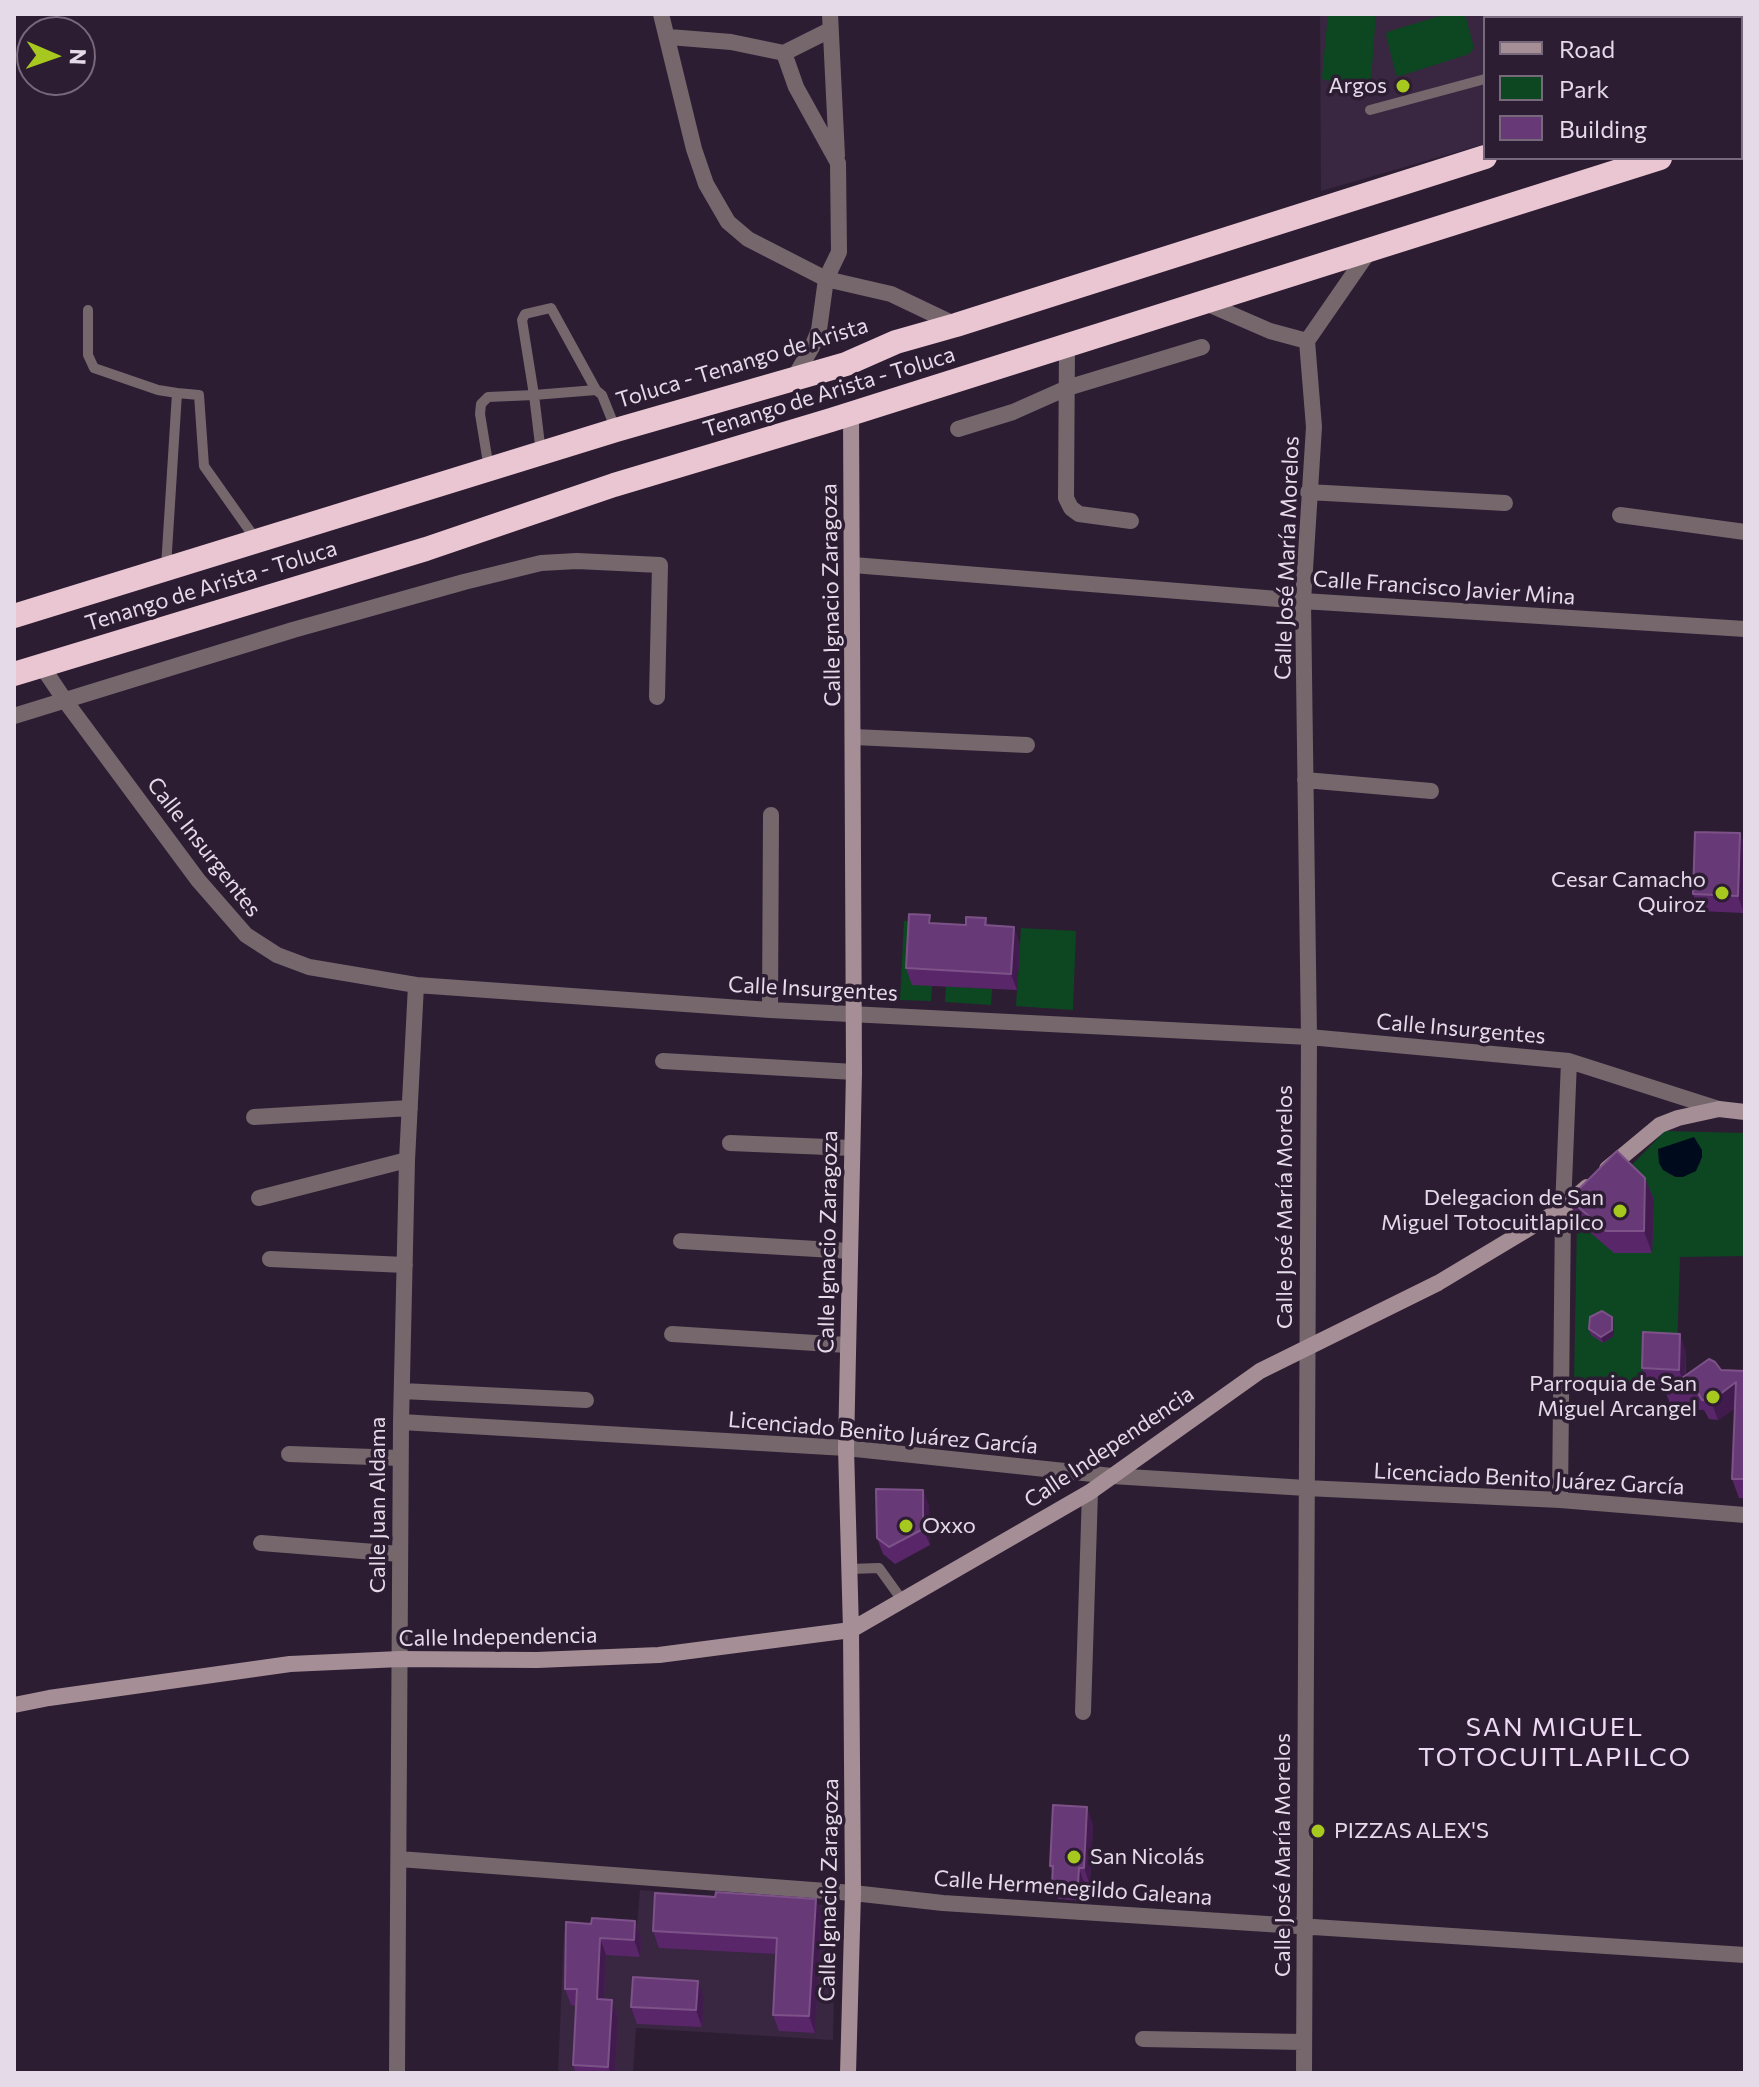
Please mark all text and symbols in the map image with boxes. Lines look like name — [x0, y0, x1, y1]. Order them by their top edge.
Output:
north arrow — [16, 16, 96, 96]
legend — [1483, 16, 1743, 160]
text: Road — [1559, 34, 1615, 63]
text: N — [65, 48, 92, 66]
place label: Argos — [1328, 73, 1387, 99]
text: Park — [1559, 74, 1609, 103]
marker: Argos — [1394, 77, 1412, 95]
text: Building — [1559, 114, 1647, 143]
street label: Toluca - Tenango de Arista — [613, 312, 871, 414]
street label: Tenango de Arista - Toluca — [700, 341, 958, 443]
street label: Calle José María Morelos — [1270, 436, 1304, 680]
street label: Calle Ignacio Zaragoza — [816, 483, 846, 707]
street label: Tenango de Arista - Toluca — [82, 535, 340, 637]
street label: Calle Francisco Javier Mina — [1312, 566, 1576, 610]
street label: Calle Insurgentes — [141, 772, 267, 922]
place label: Cesar Camacho Quiroz — [1551, 867, 1706, 918]
marker: Cesar Camacho Quiroz — [1713, 884, 1731, 902]
street label: Calle Insurgentes — [728, 971, 898, 1007]
street label: Calle Insurgentes — [1375, 1008, 1547, 1050]
street label: Calle José María Morelos — [1272, 1085, 1298, 1329]
street label: Calle Ignacio Zaragoza — [813, 1130, 843, 1354]
place label: Delegacion de San Miguel Totocuitlapilco — [1381, 1185, 1604, 1236]
marker: Delegacion de San Miguel Totocuitlapilco — [1611, 1202, 1629, 1220]
place label: Parroquia de San Miguel Arcangel — [1529, 1371, 1697, 1422]
street label: Calle Independencia — [1019, 1380, 1199, 1514]
marker: Parroquia de San Miguel Arcangel — [1704, 1388, 1722, 1406]
street label: Licenciado Benito Juárez García — [727, 1406, 1039, 1460]
street label: Calle Juan Aldama — [365, 1417, 391, 1593]
street label: Licenciado Benito Juárez García — [1373, 1458, 1685, 1500]
place label: Oxxo — [922, 1513, 976, 1539]
marker: Oxxo — [897, 1517, 915, 1535]
street label: Calle Independencia — [398, 1622, 598, 1652]
district label: SAN MIGUEL TOTOCUITLAPILCO — [1418, 1711, 1692, 1772]
street label: Calle José María Morelos — [1270, 1733, 1296, 1977]
street label: Calle Ignacio Zaragoza — [814, 1778, 844, 2002]
place label: PIZZAS ALEX'S — [1334, 1818, 1489, 1844]
marker: PIZZAS ALEX'S — [1309, 1822, 1327, 1840]
place label: San Nicolás — [1090, 1844, 1204, 1870]
marker: San Nicolás — [1065, 1848, 1083, 1866]
street label: Calle Hermenegildo Galeana — [933, 1865, 1213, 1911]

